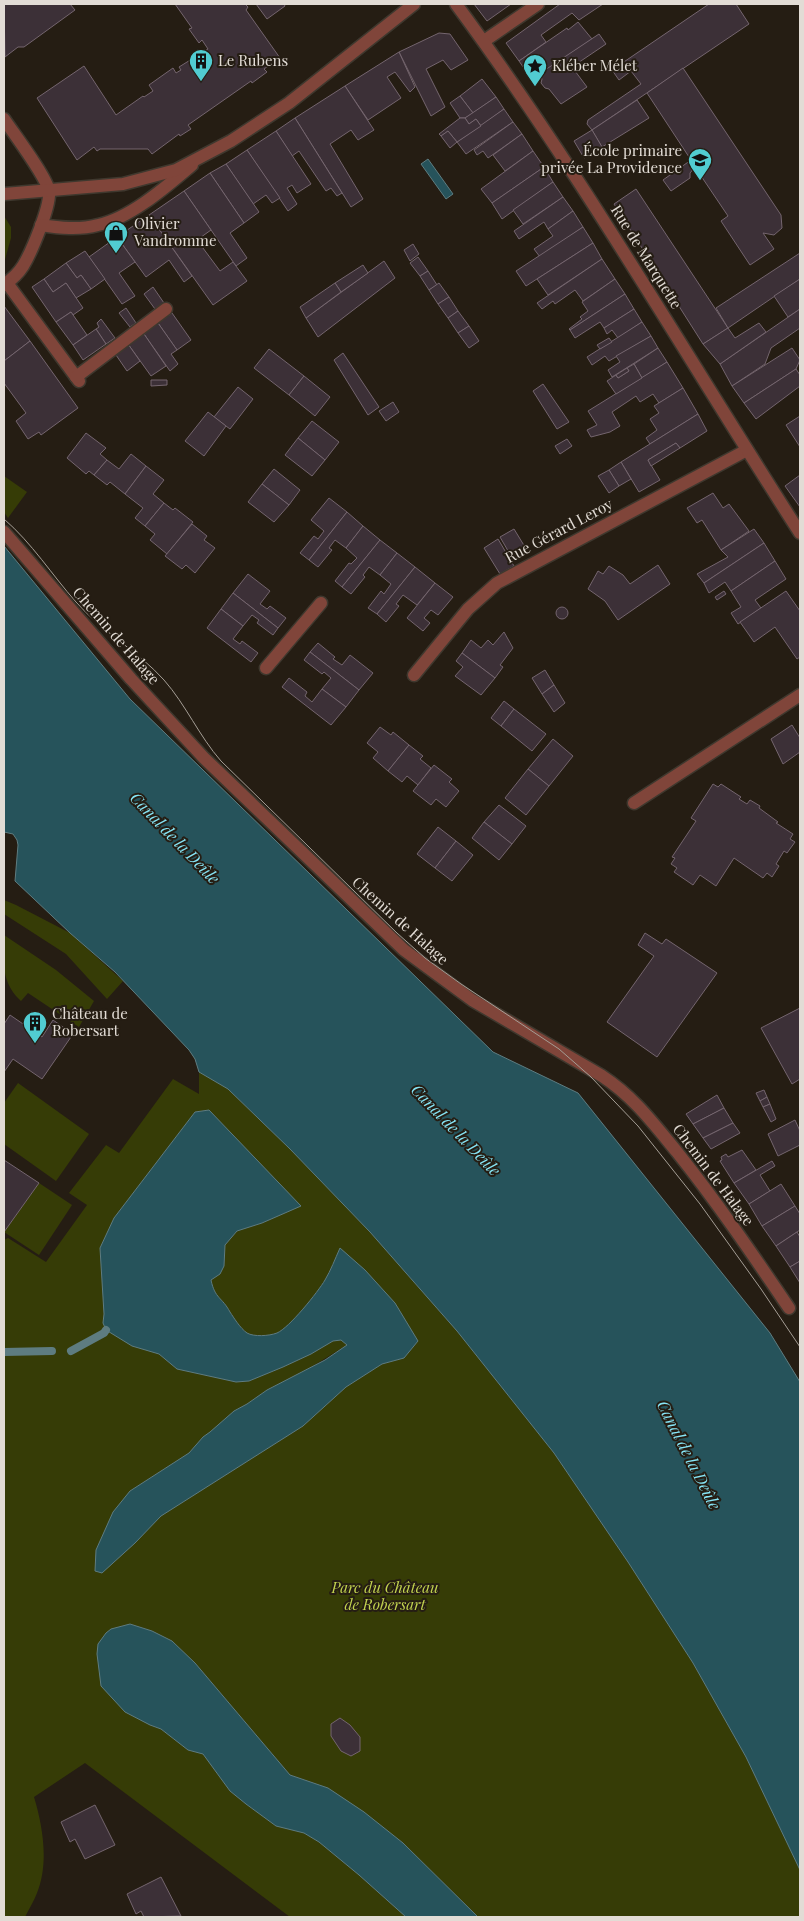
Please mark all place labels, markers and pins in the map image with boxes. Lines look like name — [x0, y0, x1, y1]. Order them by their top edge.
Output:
building icon: Le Rubens — [188, 48, 214, 82]
place label: Le Rubens — [218, 50, 288, 70]
place icon: Kléber Mélet — [522, 53, 548, 87]
place label: Kléber Mélet — [552, 55, 638, 75]
place label: École primaire privée La Providence — [541, 140, 682, 177]
school or university icon: École primaire privée La Providence — [687, 147, 713, 181]
place label: Olivier Vandromme — [133, 213, 217, 250]
shop icon: Olivier Vandromme — [103, 220, 129, 254]
place label: Château de Robersart — [52, 1003, 128, 1040]
building icon: Château de Robersart — [22, 1010, 48, 1044]

